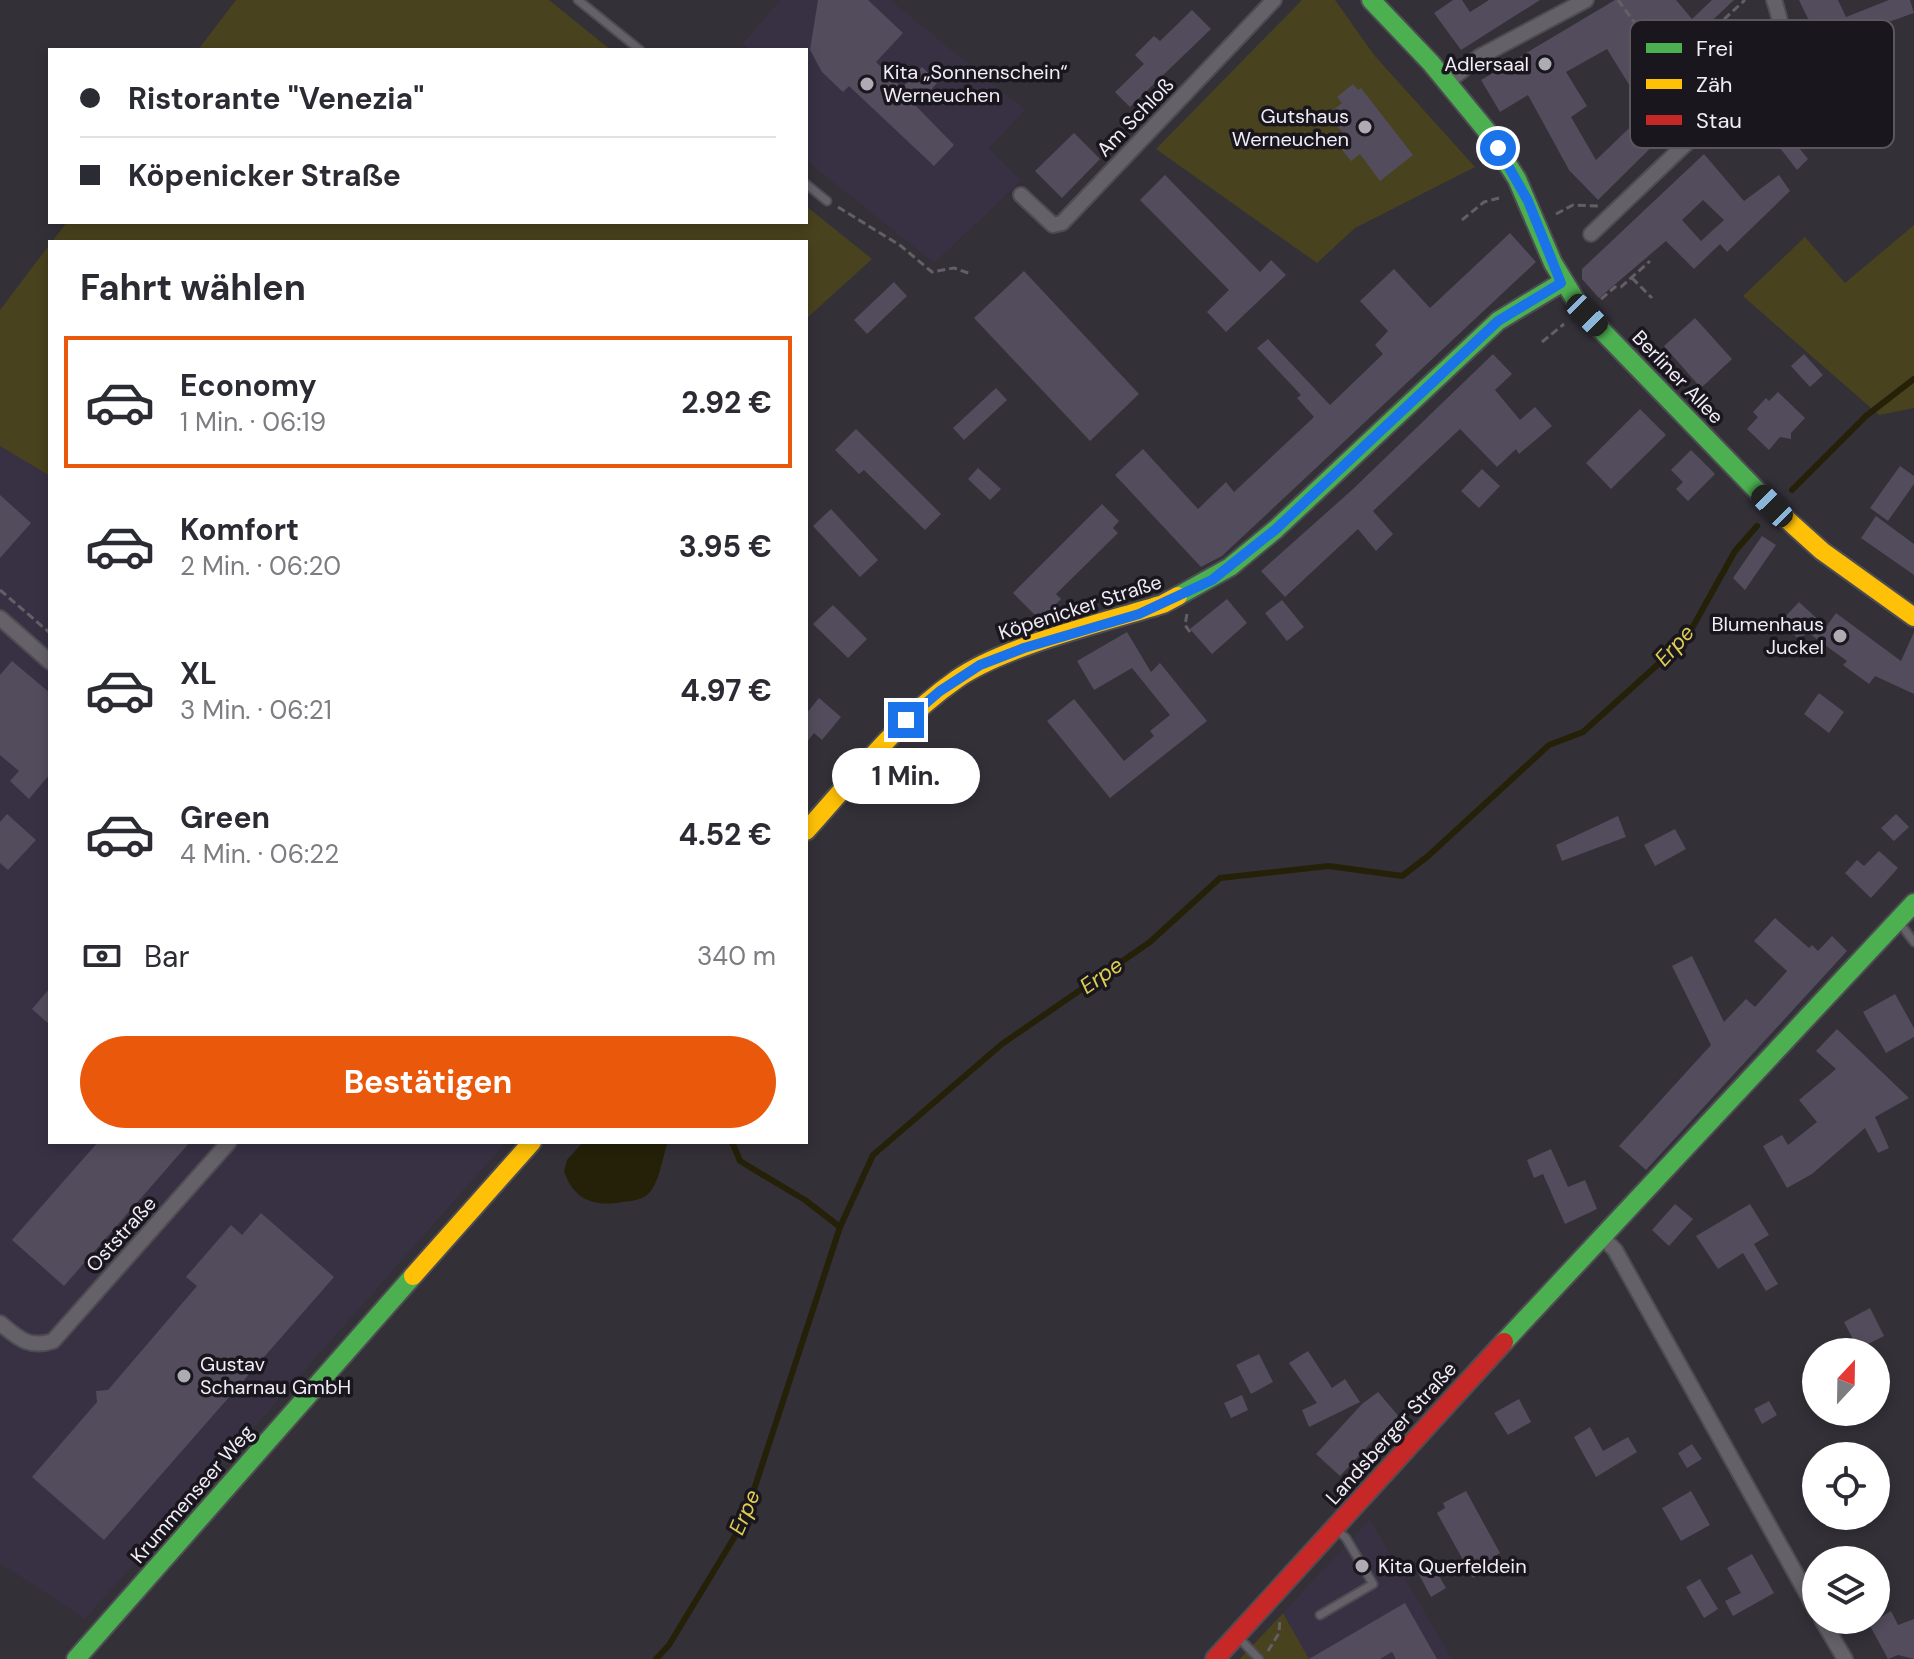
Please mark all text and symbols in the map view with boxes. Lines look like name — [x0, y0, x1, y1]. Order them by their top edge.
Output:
legend — [1630, 20, 1894, 148]
text: Frei — [1696, 34, 1733, 63]
place label: Adlersaal — [1444, 51, 1529, 77]
marker: Adlersaal — [1536, 55, 1554, 73]
place label: Kita „Sonnenschein“ Werneuchen — [883, 59, 1068, 108]
text: Zäh — [1696, 70, 1733, 99]
street label: Am Schloß — [1091, 72, 1179, 162]
marker: Kita „Sonnenschein“ Werneuchen — [858, 75, 876, 93]
text: Ristorante "Venezia" — [128, 79, 424, 118]
place label: Gutshaus Werneuchen — [1232, 103, 1349, 152]
text: Stau — [1696, 106, 1742, 135]
marker: Gutshaus Werneuchen — [1356, 118, 1374, 136]
route start — [1480, 130, 1516, 166]
text: Köpenicker Straße — [128, 156, 401, 195]
text: Fahrt wählen — [80, 264, 306, 311]
car — [1562, 289, 1612, 341]
street label: Berliner Allee — [1627, 325, 1729, 429]
icon: car — [84, 366, 156, 438]
text: Economy — [180, 366, 317, 405]
text: 2.92 € — [681, 383, 772, 422]
text: 1 Min. · 06:19 — [180, 405, 326, 439]
car — [1747, 480, 1797, 532]
icon: car — [84, 510, 156, 582]
text: Komfort — [180, 510, 299, 549]
text: 3.95 € — [679, 527, 772, 566]
text: 2 Min. · 06:20 — [180, 549, 341, 583]
street label: Köpenicker Straße — [995, 568, 1165, 646]
place label: Blumenhaus Juckel — [1711, 611, 1824, 660]
water label: Erpe — [1648, 618, 1701, 672]
marker: Blumenhaus Juckel — [1831, 627, 1849, 645]
icon: car — [84, 654, 156, 726]
text: XL — [180, 654, 217, 693]
text: 4.97 € — [680, 671, 772, 710]
text: 3 Min. · 06:21 — [180, 693, 332, 727]
route end — [888, 702, 924, 738]
callout: 1 Min. — [832, 748, 980, 804]
text: 1 Min. — [872, 759, 940, 793]
icon: car — [84, 798, 156, 870]
text: Green — [180, 798, 270, 837]
text: 4.52 € — [678, 815, 772, 854]
text: 4 Min. · 06:22 — [180, 837, 339, 871]
icon: cash — [80, 934, 124, 978]
text: Bar — [144, 937, 190, 976]
text: 340 m — [697, 939, 776, 973]
water label: Erpe — [1074, 950, 1129, 1001]
button: Bestätigen — [80, 1036, 776, 1128]
street label: Oststraße — [80, 1191, 162, 1277]
north arrow — [1802, 1338, 1890, 1426]
map controls — [1802, 1338, 1890, 1634]
place label: Gustav Scharnau GmbH — [200, 1351, 351, 1400]
street label: Landsberger Straße — [1320, 1356, 1462, 1510]
marker: Gustav Scharnau GmbH — [175, 1367, 193, 1385]
street label: Krummenseer Weg — [125, 1419, 259, 1569]
button: locate — [1802, 1442, 1890, 1530]
water label: Erpe — [722, 1485, 767, 1539]
button: layers — [1802, 1546, 1890, 1634]
place label: Kita Querfeldein — [1378, 1553, 1527, 1579]
marker: Kita Querfeldein — [1353, 1557, 1371, 1575]

